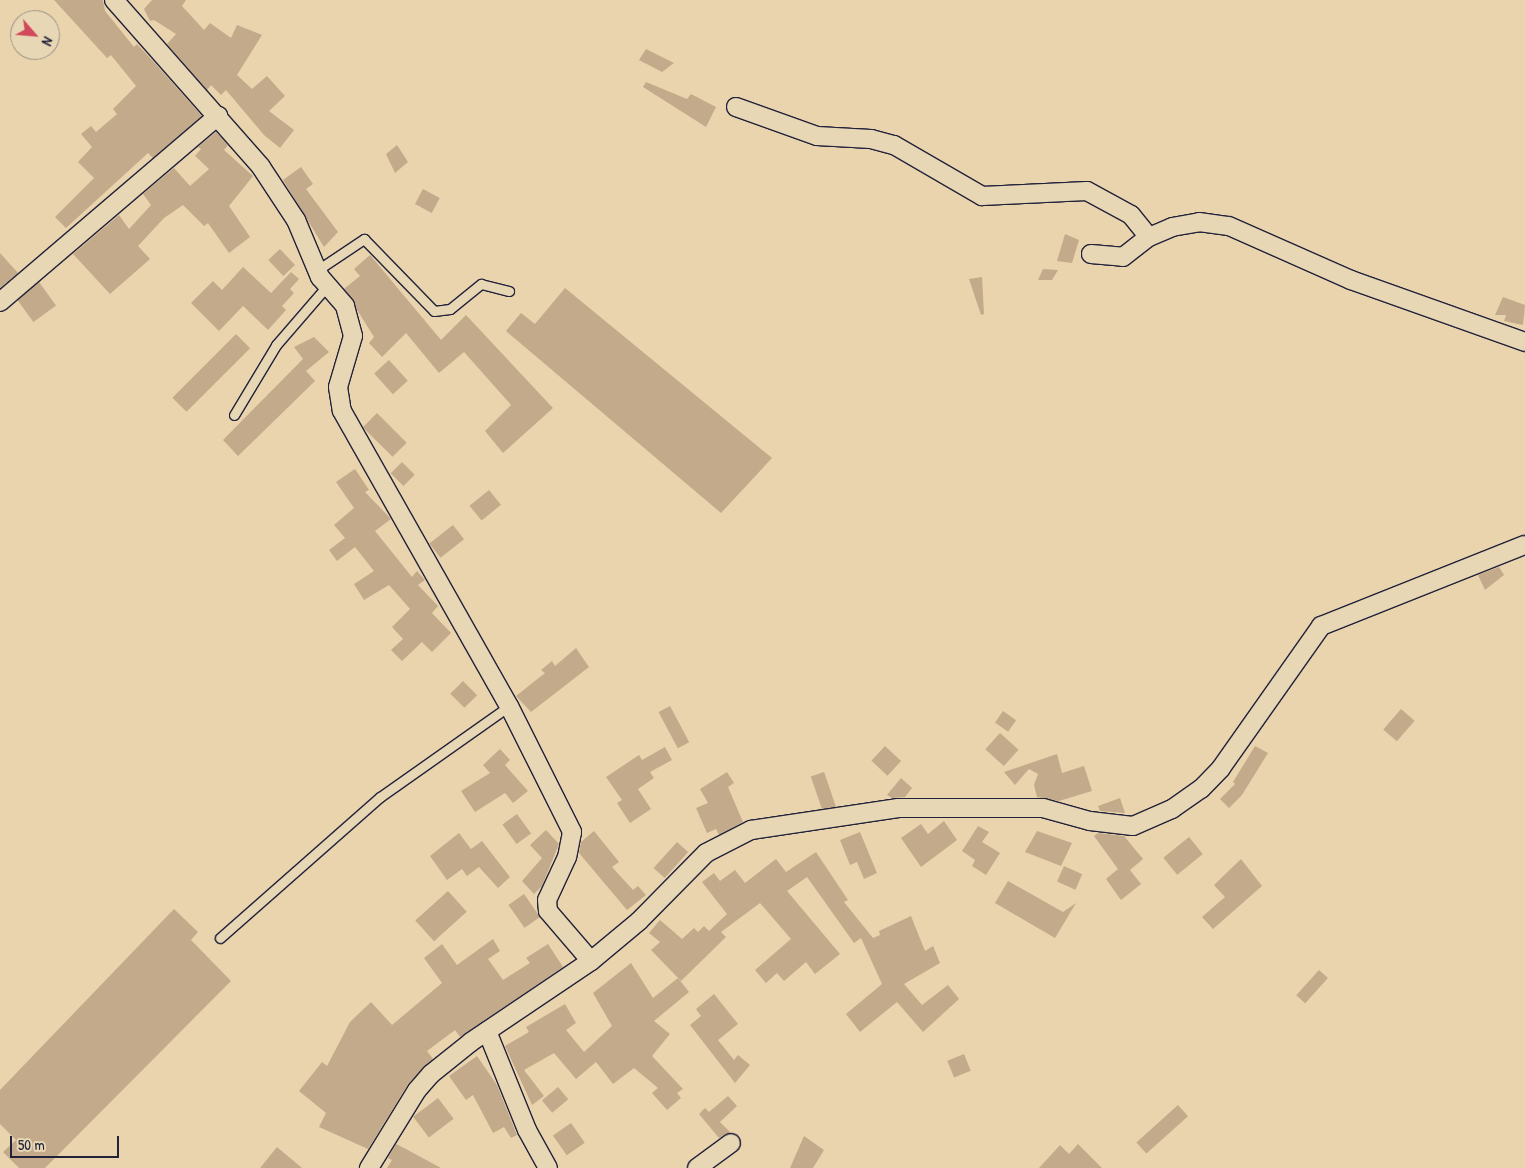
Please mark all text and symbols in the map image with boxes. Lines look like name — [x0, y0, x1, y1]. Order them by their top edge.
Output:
north arrow — [10, 10, 60, 60]
text: N — [38, 34, 58, 49]
scale bar — [12, 1126, 121, 1158]
text: 50 m — [18, 1134, 45, 1155]

